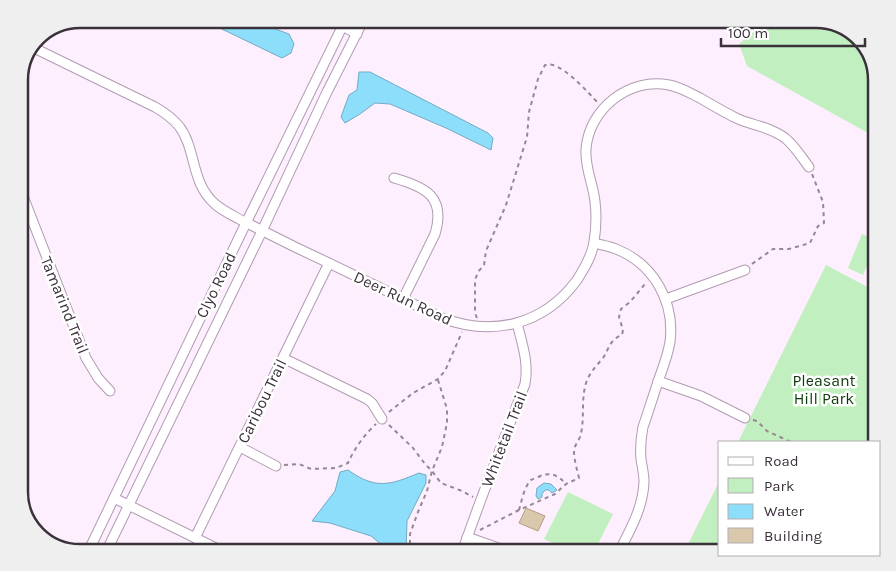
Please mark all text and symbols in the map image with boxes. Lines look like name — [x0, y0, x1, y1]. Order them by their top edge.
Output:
scale bar — [721, 15, 865, 47]
text: 100 m — [728, 24, 768, 42]
street label: Clyo Road — [192, 249, 240, 321]
street label: Tamarind Trail — [37, 254, 93, 356]
street label: Deer Run Road — [351, 267, 455, 329]
street label: Caribou Trail — [233, 356, 291, 446]
park label: Pleasant Hill Park — [792, 371, 856, 408]
street label: Whitetail Trail — [477, 388, 531, 490]
legend — [718, 441, 881, 556]
text: Road — [764, 452, 799, 470]
text: Park — [764, 477, 794, 495]
text: Water — [764, 502, 805, 520]
text: Building — [764, 527, 822, 545]

